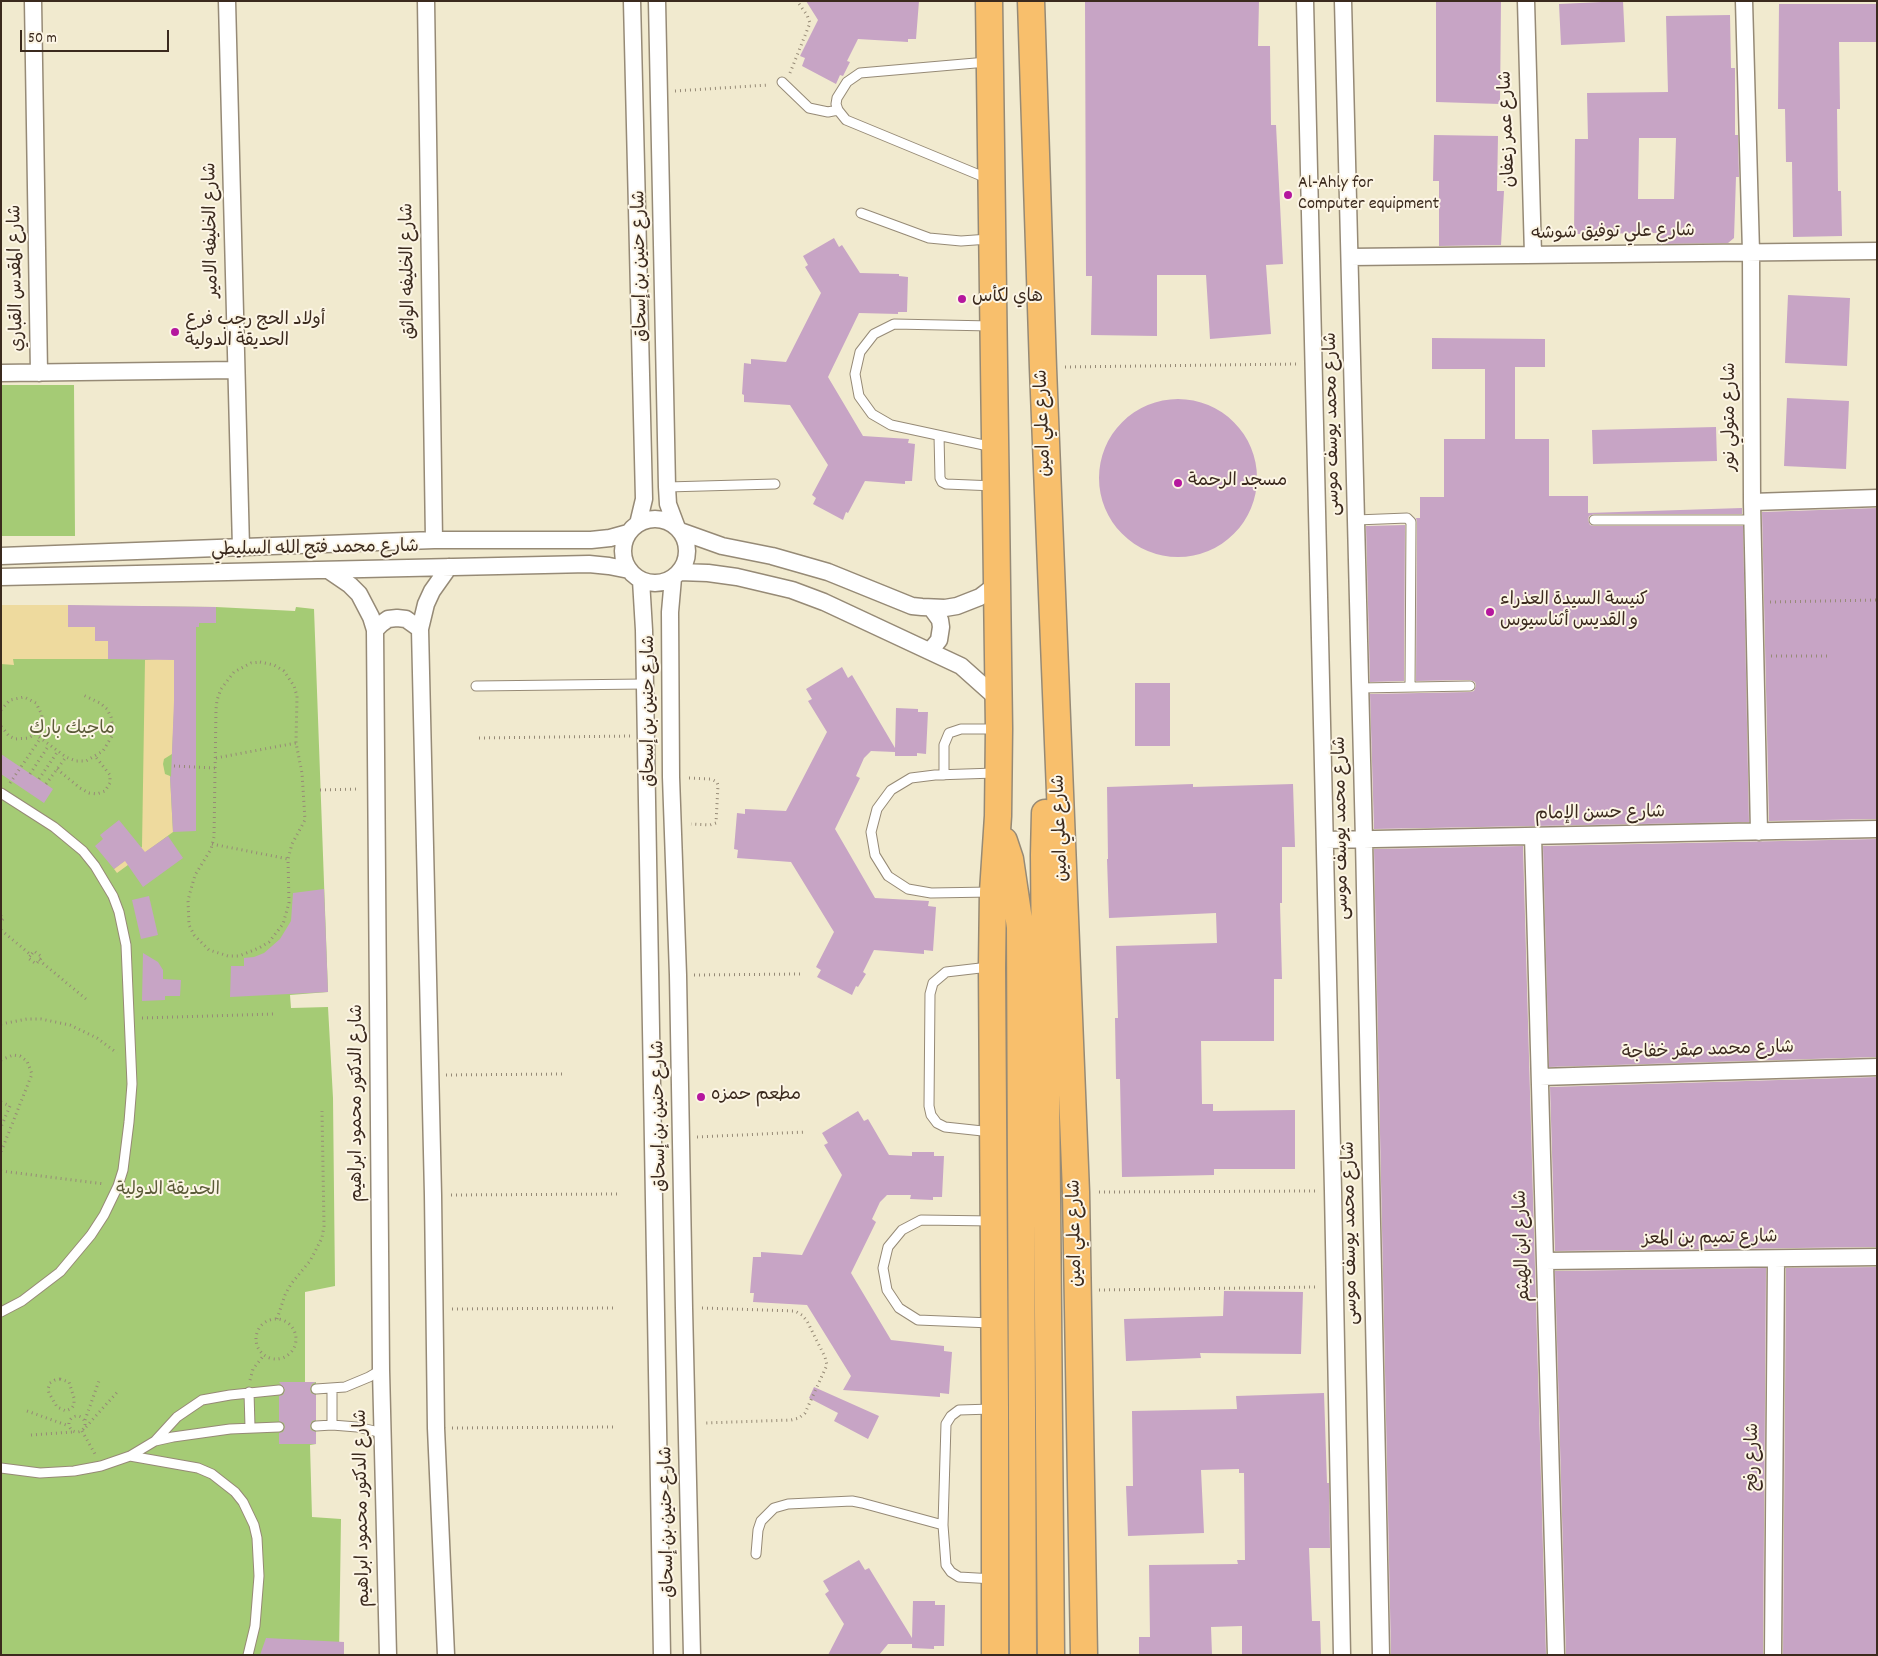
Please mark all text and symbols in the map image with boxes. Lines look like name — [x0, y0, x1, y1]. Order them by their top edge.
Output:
scale bar — [22, 20, 171, 52]
text: 50 m — [28, 28, 57, 50]
street label: شارع عمر زعفان — [1496, 70, 1522, 188]
street label: شارع الخليفه الامير — [201, 162, 225, 298]
place label: Al-Ahly for Computer equipment — [1298, 174, 1439, 216]
marker: Al-Ahly for Computer equipment — [1282, 189, 1294, 201]
street label: شارع حنين بن إسحاق — [630, 190, 654, 342]
street label: شارع الخليفه الواثق — [398, 203, 422, 339]
street label: شارع المقدس القباري — [6, 204, 30, 352]
street label: شارع علي توفيق شوشه — [1531, 222, 1695, 246]
place label: هاي لكأس — [972, 288, 1043, 310]
marker: هاي لكأس — [956, 293, 968, 305]
place label: أولاد الحج رجب فرع الحديقة الدولية — [185, 311, 325, 354]
marker: أولاد الحج رجب فرع الحديقة الدولية — [169, 326, 181, 338]
street label: شارع محمد يوسف موسى — [1322, 332, 1346, 516]
street label: شارع متولي نور — [1721, 362, 1743, 472]
street label: شارع علي امين — [1032, 369, 1058, 477]
place label: مسجد الرحمة — [1188, 472, 1287, 494]
marker: مسجد الرحمة — [1172, 477, 1184, 489]
street label: شارع محمد فتح الله السليطي — [211, 537, 419, 563]
place label: كنيسة السيدة العذراء و القديس أثناسيوس — [1500, 591, 1648, 634]
marker: كنيسة السيدة العذراء و القديس أثناسيوس — [1484, 606, 1496, 618]
street label: شارع حنين بن إسحاق — [640, 635, 662, 787]
park label: ماجيك بارك — [29, 720, 115, 742]
street label: شارع محمد يوسف موسى — [1331, 736, 1355, 920]
street label: شارع علي امين — [1049, 774, 1075, 882]
street label: شارع حسن الإمام — [1535, 803, 1665, 827]
street label: شارع الدكتور محمود ابراهيم — [348, 1004, 370, 1202]
street label: شارع محمد صقر خفاجة — [1621, 1038, 1795, 1066]
street label: شارع حنين بن إسحاق — [649, 1040, 673, 1192]
place label: مطعم حمزه — [711, 1086, 801, 1108]
marker: مطعم حمزه — [695, 1091, 707, 1103]
street label: شارع محمد يوسف موسى — [1340, 1141, 1364, 1325]
street label: شارع علي امين — [1065, 1179, 1089, 1287]
park label: الحديقة الدولية — [116, 1181, 220, 1203]
street label: شارع ابن الهيثم — [1511, 1190, 1537, 1302]
street label: شارع تميم بن المعز — [1642, 1228, 1778, 1252]
street label: شارع الدكتور محمود ابراهيم — [351, 1409, 377, 1607]
street label: شارع رفح — [1744, 1423, 1766, 1491]
street label: شارع حنين بن إسحاق — [657, 1446, 681, 1598]

